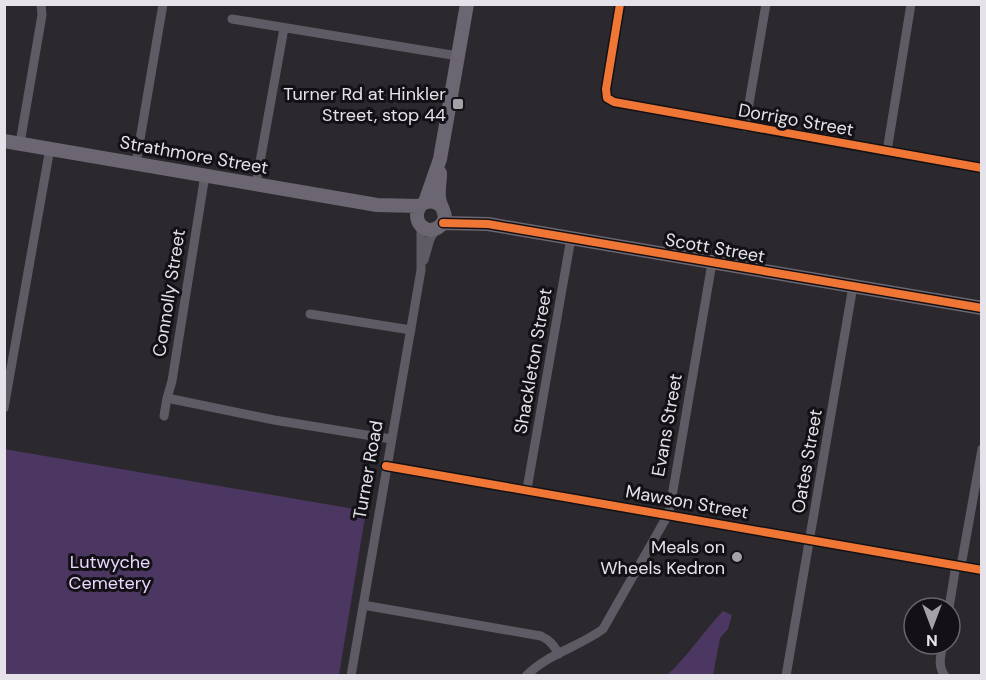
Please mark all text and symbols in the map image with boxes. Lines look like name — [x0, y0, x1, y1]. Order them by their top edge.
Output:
place label: Turner Rd at Hinkler Street, stop 44 — [283, 82, 446, 127]
marker: Turner Rd at Hinkler Street, stop 44 — [451, 97, 465, 111]
street label: Dorrigo Street — [736, 98, 856, 142]
street label: Strathmore Street — [118, 130, 270, 180]
street label: Scott Street — [663, 227, 767, 269]
street label: Connolly Street — [147, 228, 191, 358]
street label: Shackleton Street — [508, 286, 558, 436]
street label: Evans Street — [646, 372, 688, 478]
street label: Oates Street — [786, 407, 828, 515]
street label: Turner Road — [347, 419, 389, 521]
street label: Mawson Street — [624, 479, 750, 525]
place label: Meals on Wheels Kedron — [600, 535, 725, 580]
park label: Lutwyche Cemetery — [69, 550, 151, 595]
marker: Meals on Wheels Kedron — [730, 550, 744, 564]
north arrow — [902, 596, 962, 656]
text: N — [926, 630, 938, 651]

